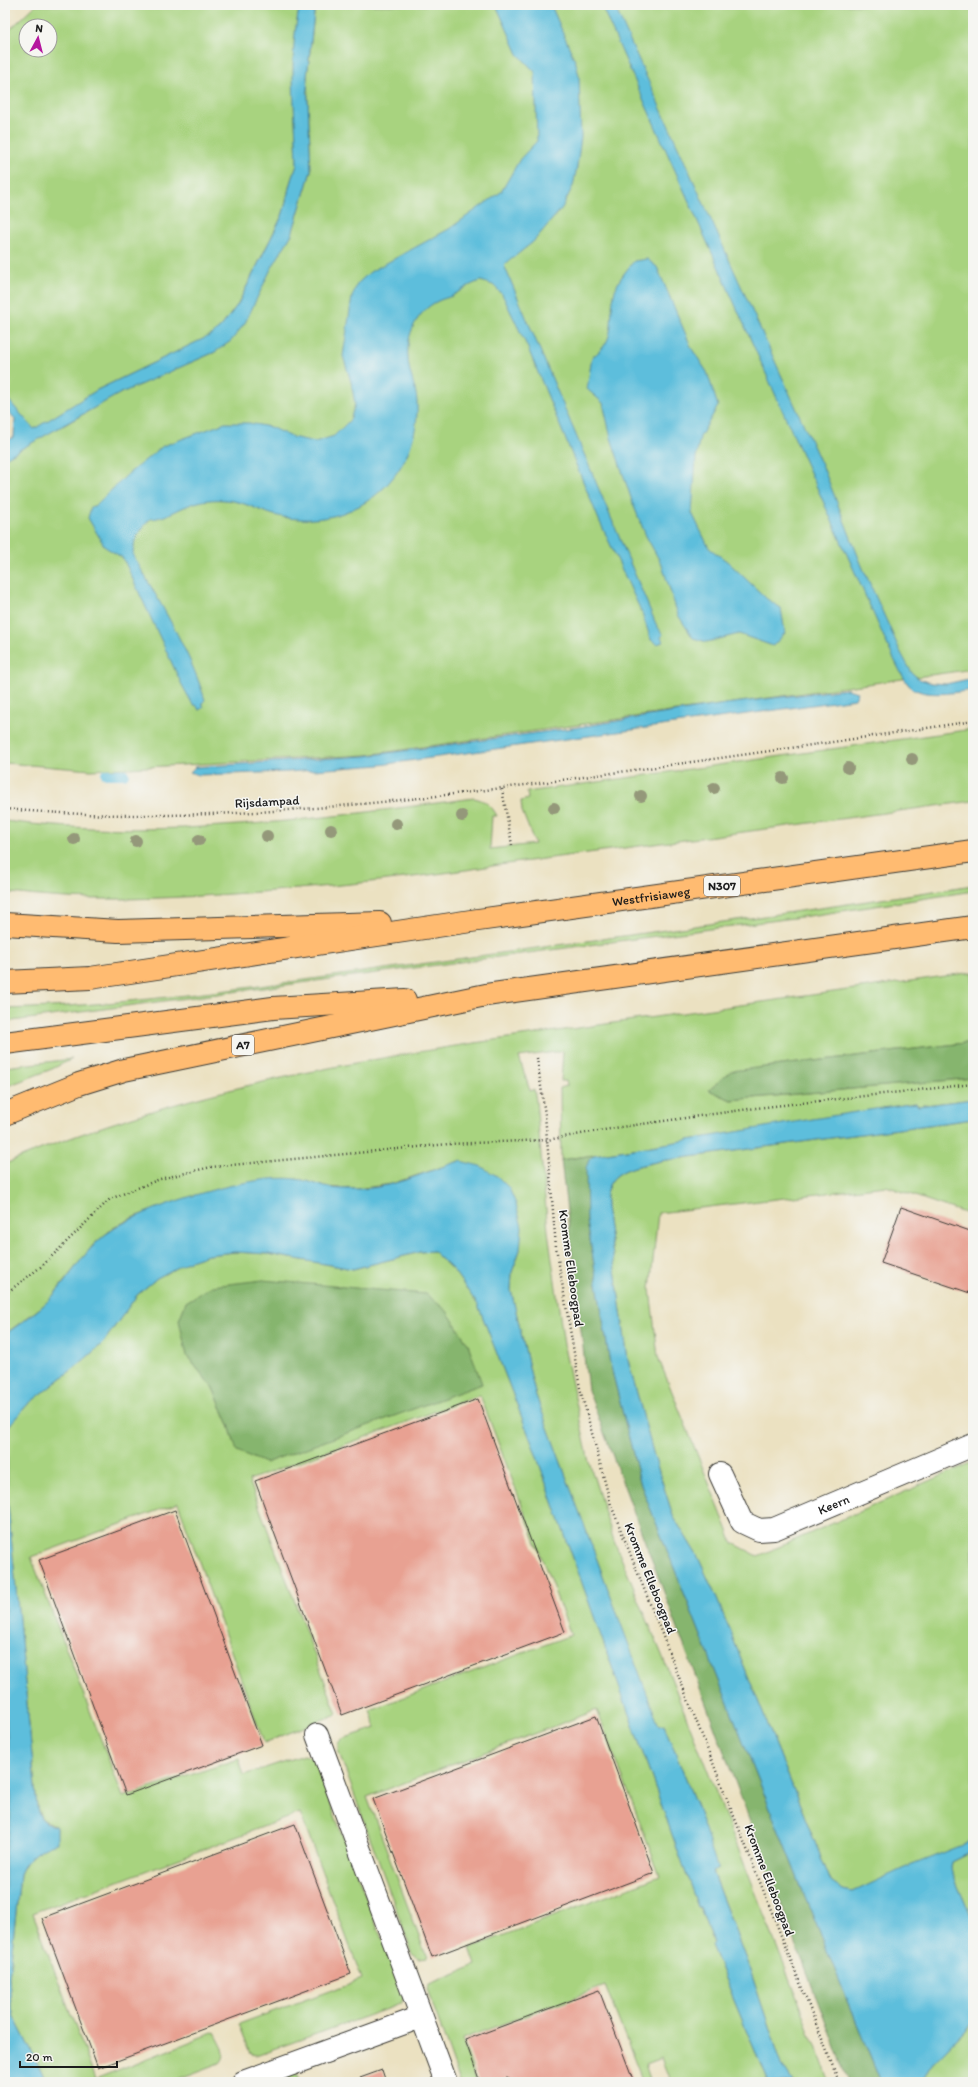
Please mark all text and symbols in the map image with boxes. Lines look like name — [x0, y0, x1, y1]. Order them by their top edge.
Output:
north arrow — [18, 18, 58, 58]
text: N — [35, 22, 44, 35]
street label: Rijsdampad — [234, 792, 300, 811]
road number: N307 — [704, 876, 740, 896]
street label: Westfrisiaweg — [611, 884, 691, 909]
road number: A7 — [232, 1035, 254, 1055]
street label: Kromme Elleboogpad — [556, 1208, 587, 1328]
street label: Keern — [816, 1491, 852, 1518]
street label: Kromme Elleboogpad — [621, 1521, 680, 1636]
street label: Kromme Elleboogpad — [741, 1822, 798, 1938]
scale bar — [20, 2043, 117, 2069]
text: 20 m — [26, 2050, 53, 2064]

